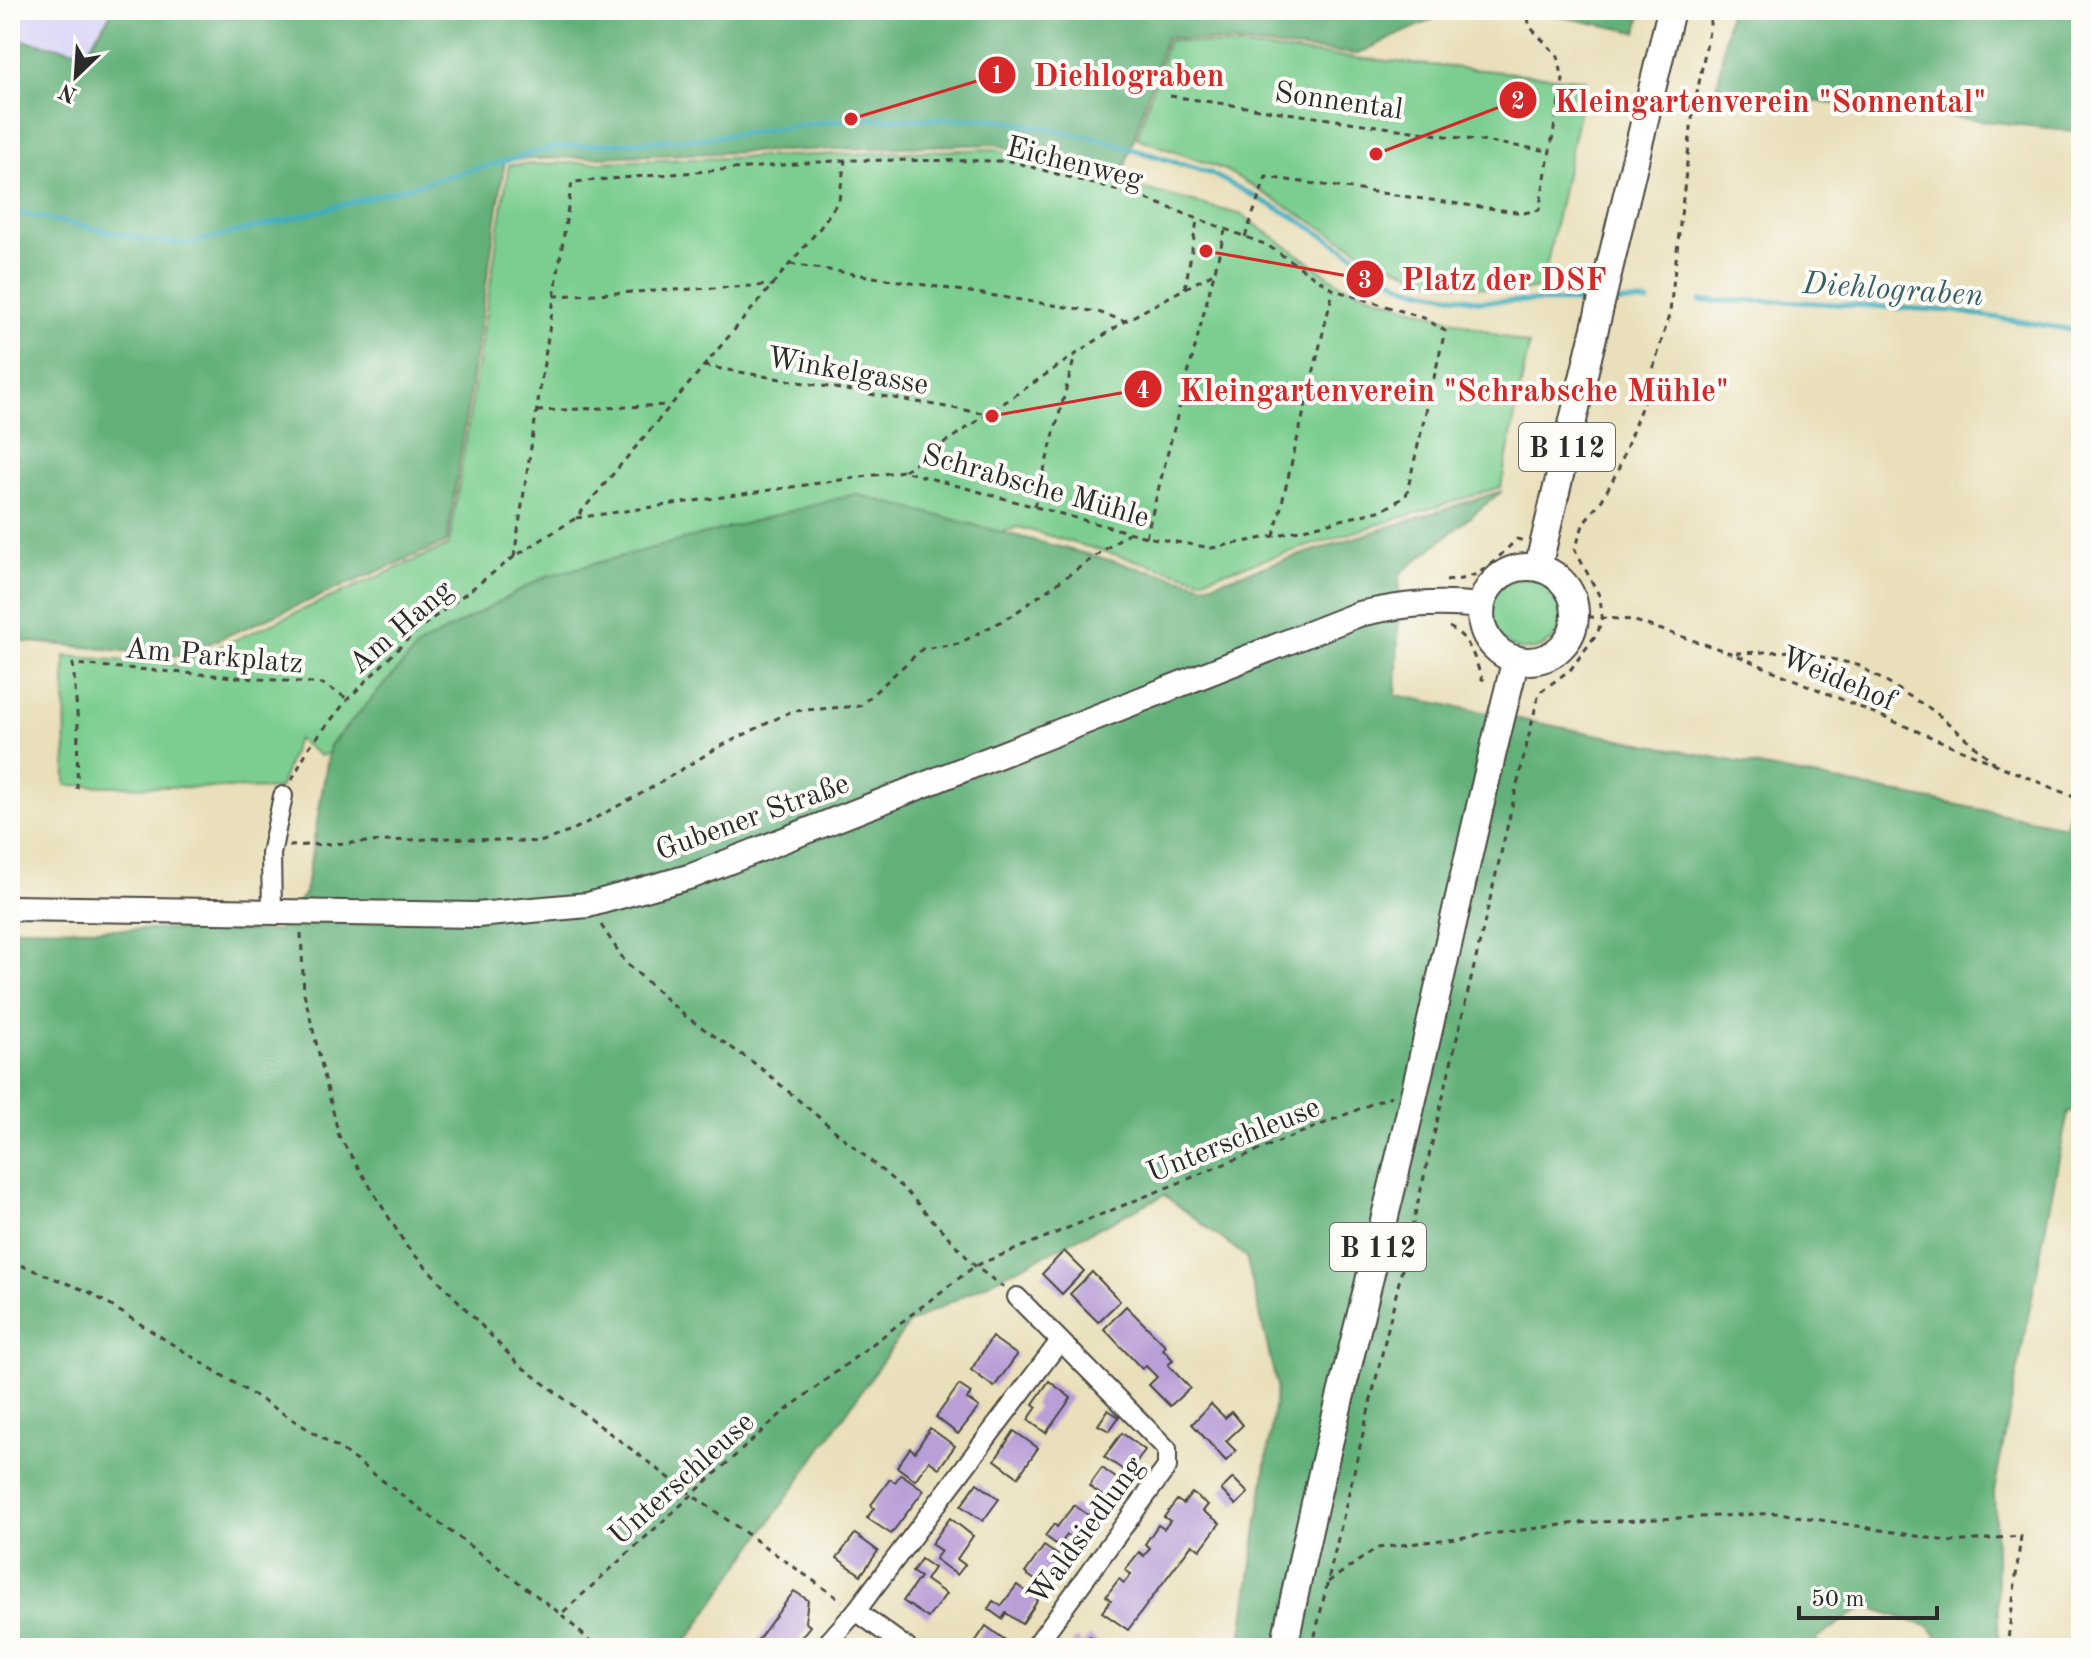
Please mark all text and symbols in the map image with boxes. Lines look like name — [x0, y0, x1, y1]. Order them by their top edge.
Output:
north arrow — [36, 36, 116, 116]
callout: Diehlograben — [977, 47, 1241, 103]
text: Diehlograben — [1033, 62, 1225, 94]
text: 1 — [990, 65, 1004, 89]
callout: Kleingartenverein "Sonnental" — [1498, 72, 2002, 128]
street label: Sonnental — [1273, 78, 1405, 126]
text: N — [56, 79, 81, 106]
text: Kleingartenverein "Sonnental" — [1554, 88, 1986, 120]
text: 2 — [1511, 91, 1525, 115]
street label: Eichenweg — [1003, 132, 1146, 195]
callout: Platz der DSF — [1345, 251, 1623, 307]
text: Platz der DSF — [1401, 266, 1607, 298]
water label: Diehlograben — [1800, 269, 1984, 313]
text: 3 — [1358, 270, 1372, 294]
street label: Winkelgasse — [765, 343, 931, 401]
callout: Kleingartenverein "Schrabsche Mühle" — [1123, 361, 1745, 417]
text: Kleingartenverein "Schrabsche Mühle" — [1179, 377, 1729, 409]
text: 4 — [1136, 380, 1150, 404]
road number: B 112 — [1519, 423, 1615, 471]
street label: Schrabsche Mühle — [919, 440, 1152, 534]
street label: Am Hang — [344, 575, 459, 680]
street label: Am Parkplatz — [123, 634, 304, 680]
street label: Weidehof — [1776, 642, 1901, 718]
street label: Gubener Straße — [652, 769, 853, 867]
street label: Unterschleuse — [1143, 1093, 1324, 1189]
road number: B 112 — [1330, 1223, 1426, 1271]
street label: Unterschleuse — [604, 1407, 761, 1552]
street label: Waldsiedlung — [1023, 1451, 1150, 1611]
scale bar — [1799, 1570, 1937, 1620]
text: 50 m — [1811, 1588, 1865, 1612]

